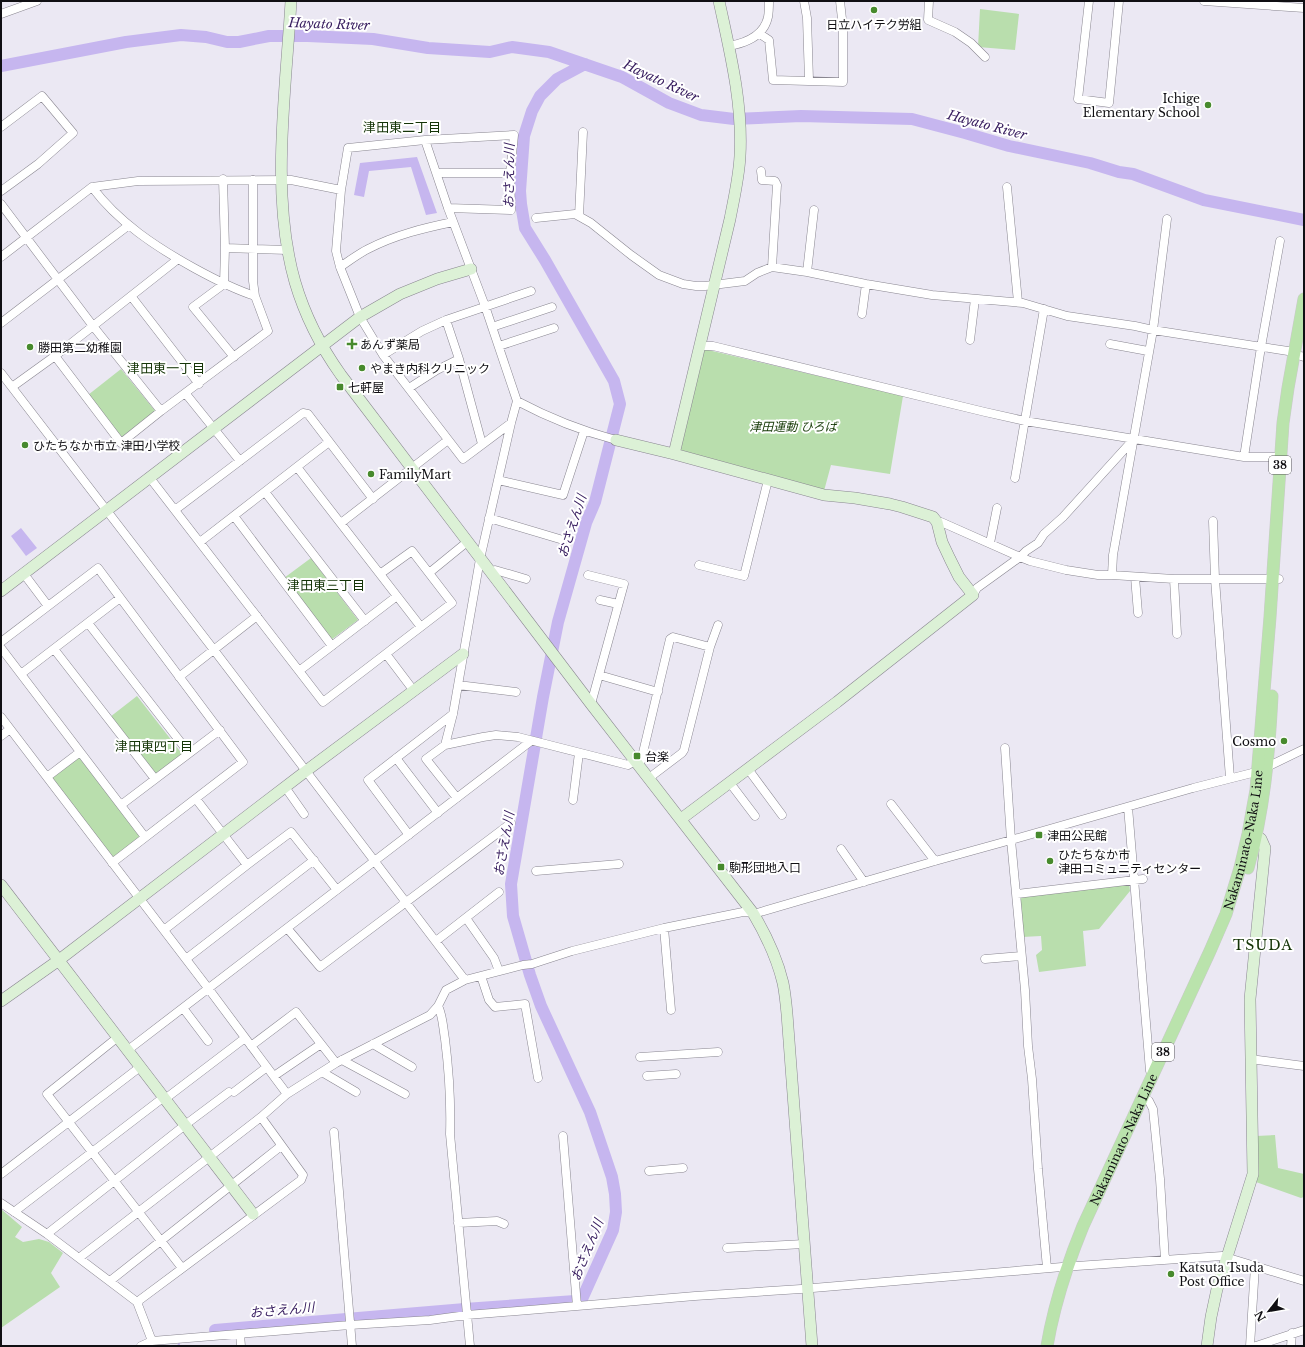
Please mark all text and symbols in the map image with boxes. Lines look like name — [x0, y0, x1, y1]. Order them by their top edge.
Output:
marker: 日立ハイテク労組 — [869, 5, 879, 15]
water label: Hayato River — [287, 14, 371, 34]
place label: 日立ハイテク労組 — [826, 17, 922, 32]
water label: Hayato River — [620, 56, 702, 106]
place label: Ichige Elementary School — [1083, 91, 1200, 120]
marker: Ichige Elementary School — [1203, 100, 1213, 110]
water label: Hayato River — [944, 106, 1030, 144]
district label: 津田東二丁目 — [363, 119, 441, 136]
water label: おさえん川 — [500, 141, 518, 209]
place label: あんず薬局 — [360, 337, 420, 352]
marker: あんず薬局 — [347, 339, 357, 349]
place label: 勝田第二幼稚園 — [38, 340, 122, 355]
marker: 勝田第二幼稚園 — [25, 342, 35, 352]
district label: 津田東一丁目 — [127, 360, 205, 377]
place label: やまき内科クリニック — [370, 361, 490, 376]
marker: やまき内科クリニック — [357, 363, 367, 373]
place label: 七軒屋 — [348, 380, 384, 395]
marker: 七軒屋 — [335, 382, 345, 392]
park label: 津田運動 ひろば — [749, 419, 839, 434]
place label: ひたちなか市立 津田小学校 — [33, 438, 180, 453]
marker: ひたちなか市立 津田小学校 — [20, 440, 30, 450]
road number: 38 — [1269, 456, 1291, 474]
place label: FamilyMart — [379, 467, 452, 482]
marker: FamilyMart — [366, 469, 376, 479]
water label: おさえん川 — [554, 491, 591, 560]
district label: 津田東三丁目 — [287, 577, 365, 594]
place label: Cosmo — [1232, 734, 1276, 749]
marker: Cosmo — [1279, 736, 1289, 746]
district label: 津田東四丁目 — [115, 738, 193, 755]
place label: 台楽 — [645, 749, 669, 764]
marker: 台楽 — [632, 751, 642, 761]
street label: Nakaminato-Naka Line — [1220, 769, 1265, 912]
water label: おさえん川 — [490, 809, 518, 877]
place label: 津田公民館 — [1047, 828, 1107, 843]
marker: 津田公民館 — [1034, 830, 1044, 840]
place label: ひたちなか市 津田コミュニティセンター — [1058, 847, 1201, 876]
marker: ひたちなか市 津田コミュニティセンター — [1045, 856, 1055, 866]
place label: 駒形団地入口 — [729, 860, 801, 875]
marker: 駒形団地入口 — [716, 862, 726, 872]
district label: TSUDA — [1233, 936, 1293, 954]
road number: 38 — [1152, 1043, 1174, 1061]
street label: Nakaminato-Naka Line — [1086, 1071, 1160, 1208]
water label: おさえん川 — [567, 1215, 608, 1283]
place label: Katsuta Tsuda Post Office — [1179, 1260, 1264, 1289]
marker: Katsuta Tsuda Post Office — [1166, 1269, 1176, 1279]
north arrow — [1249, 1291, 1289, 1331]
water label: おさえん川 — [249, 1299, 317, 1321]
text: N — [1251, 1308, 1269, 1324]

